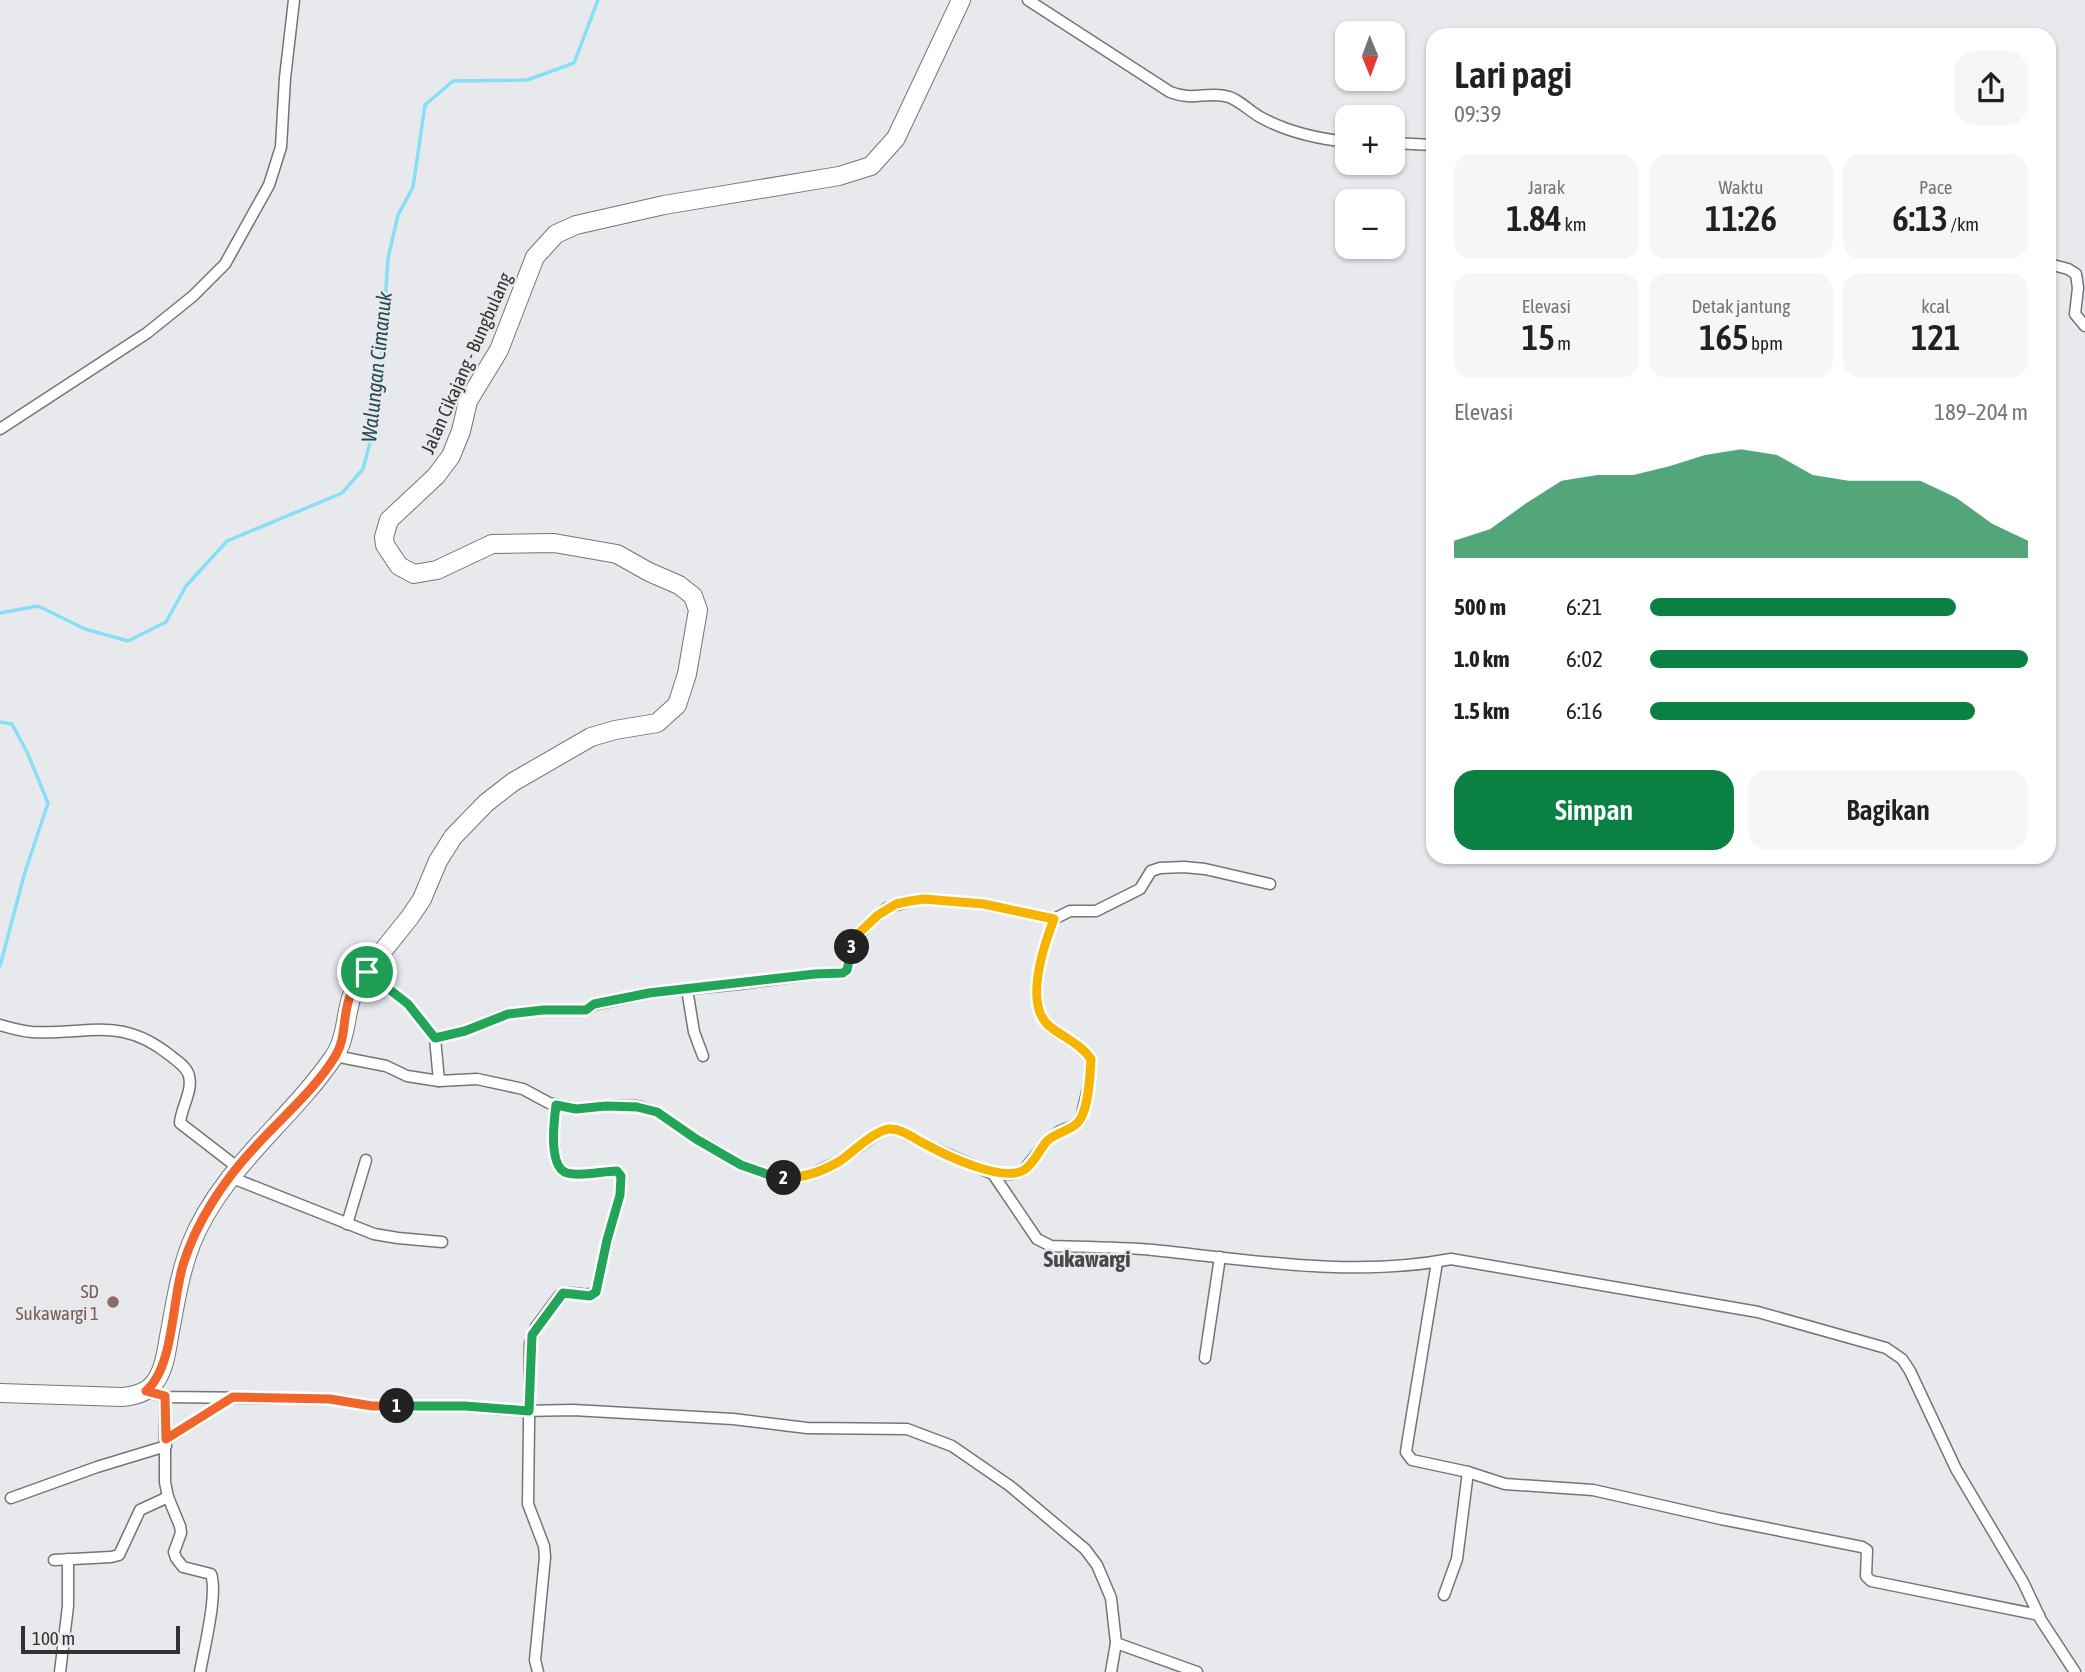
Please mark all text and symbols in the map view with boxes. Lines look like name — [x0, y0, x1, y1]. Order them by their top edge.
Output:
north arrow — [1335, 21, 1405, 91]
map controls — [1335, 21, 1405, 259]
button: share — [1954, 51, 2028, 125]
text: Lari pagi — [1454, 53, 1572, 96]
text: 09:39 — [1454, 101, 1501, 127]
button: + — [1335, 105, 1405, 175]
text: Jarak — [1528, 176, 1565, 198]
text: Waktu — [1718, 176, 1764, 198]
text: Pace — [1919, 176, 1952, 198]
button: − — [1335, 189, 1405, 259]
text: 1.84 — [1506, 198, 1562, 238]
text: 11:26 — [1705, 198, 1777, 238]
text: 6:13 — [1892, 198, 1948, 238]
text: km — [1562, 213, 1586, 235]
text: /km — [1948, 213, 1979, 235]
street label: Jalan Cikajang - Bungbulang — [416, 268, 516, 457]
water label: Walungan Cimanuk — [356, 290, 396, 443]
text: Elevasi — [1522, 295, 1571, 317]
text: Detak jantung — [1691, 295, 1790, 317]
text: kcal — [1921, 295, 1950, 317]
text: 15 — [1522, 317, 1555, 357]
text: 165 — [1699, 317, 1749, 357]
text: 121 — [1911, 317, 1960, 357]
text: m — [1555, 332, 1571, 354]
text: bpm — [1749, 332, 1783, 354]
text: Elevasi — [1454, 399, 1513, 425]
text: 189–204 m — [1934, 399, 2028, 425]
text: 500 m — [1454, 594, 1506, 620]
text: 6:21 — [1566, 594, 1603, 620]
text: 1.0 km — [1454, 646, 1510, 672]
text: 6:02 — [1566, 646, 1603, 672]
text: 1.5 km — [1454, 698, 1510, 724]
text: 6:16 — [1566, 698, 1603, 724]
button: Simpan — [1454, 770, 1734, 850]
button: Bagikan — [1748, 770, 2028, 850]
pin: 3 — [834, 930, 870, 964]
text: 3 — [847, 935, 856, 957]
pin — [337, 942, 397, 1002]
icon: arrive — [348, 953, 386, 991]
pin: 2 — [766, 1160, 802, 1196]
text: 2 — [779, 1166, 788, 1188]
district label: Sukawargi — [1043, 1246, 1131, 1272]
place label: SD Sukawargi 1 — [16, 1280, 99, 1324]
marker: SD Sukawargi 1 — [105, 1294, 121, 1310]
pin: 1 — [380, 1388, 414, 1424]
text: 1 — [392, 1394, 401, 1416]
scale bar — [21, 1623, 180, 1655]
text: 100 m — [32, 1627, 75, 1649]

